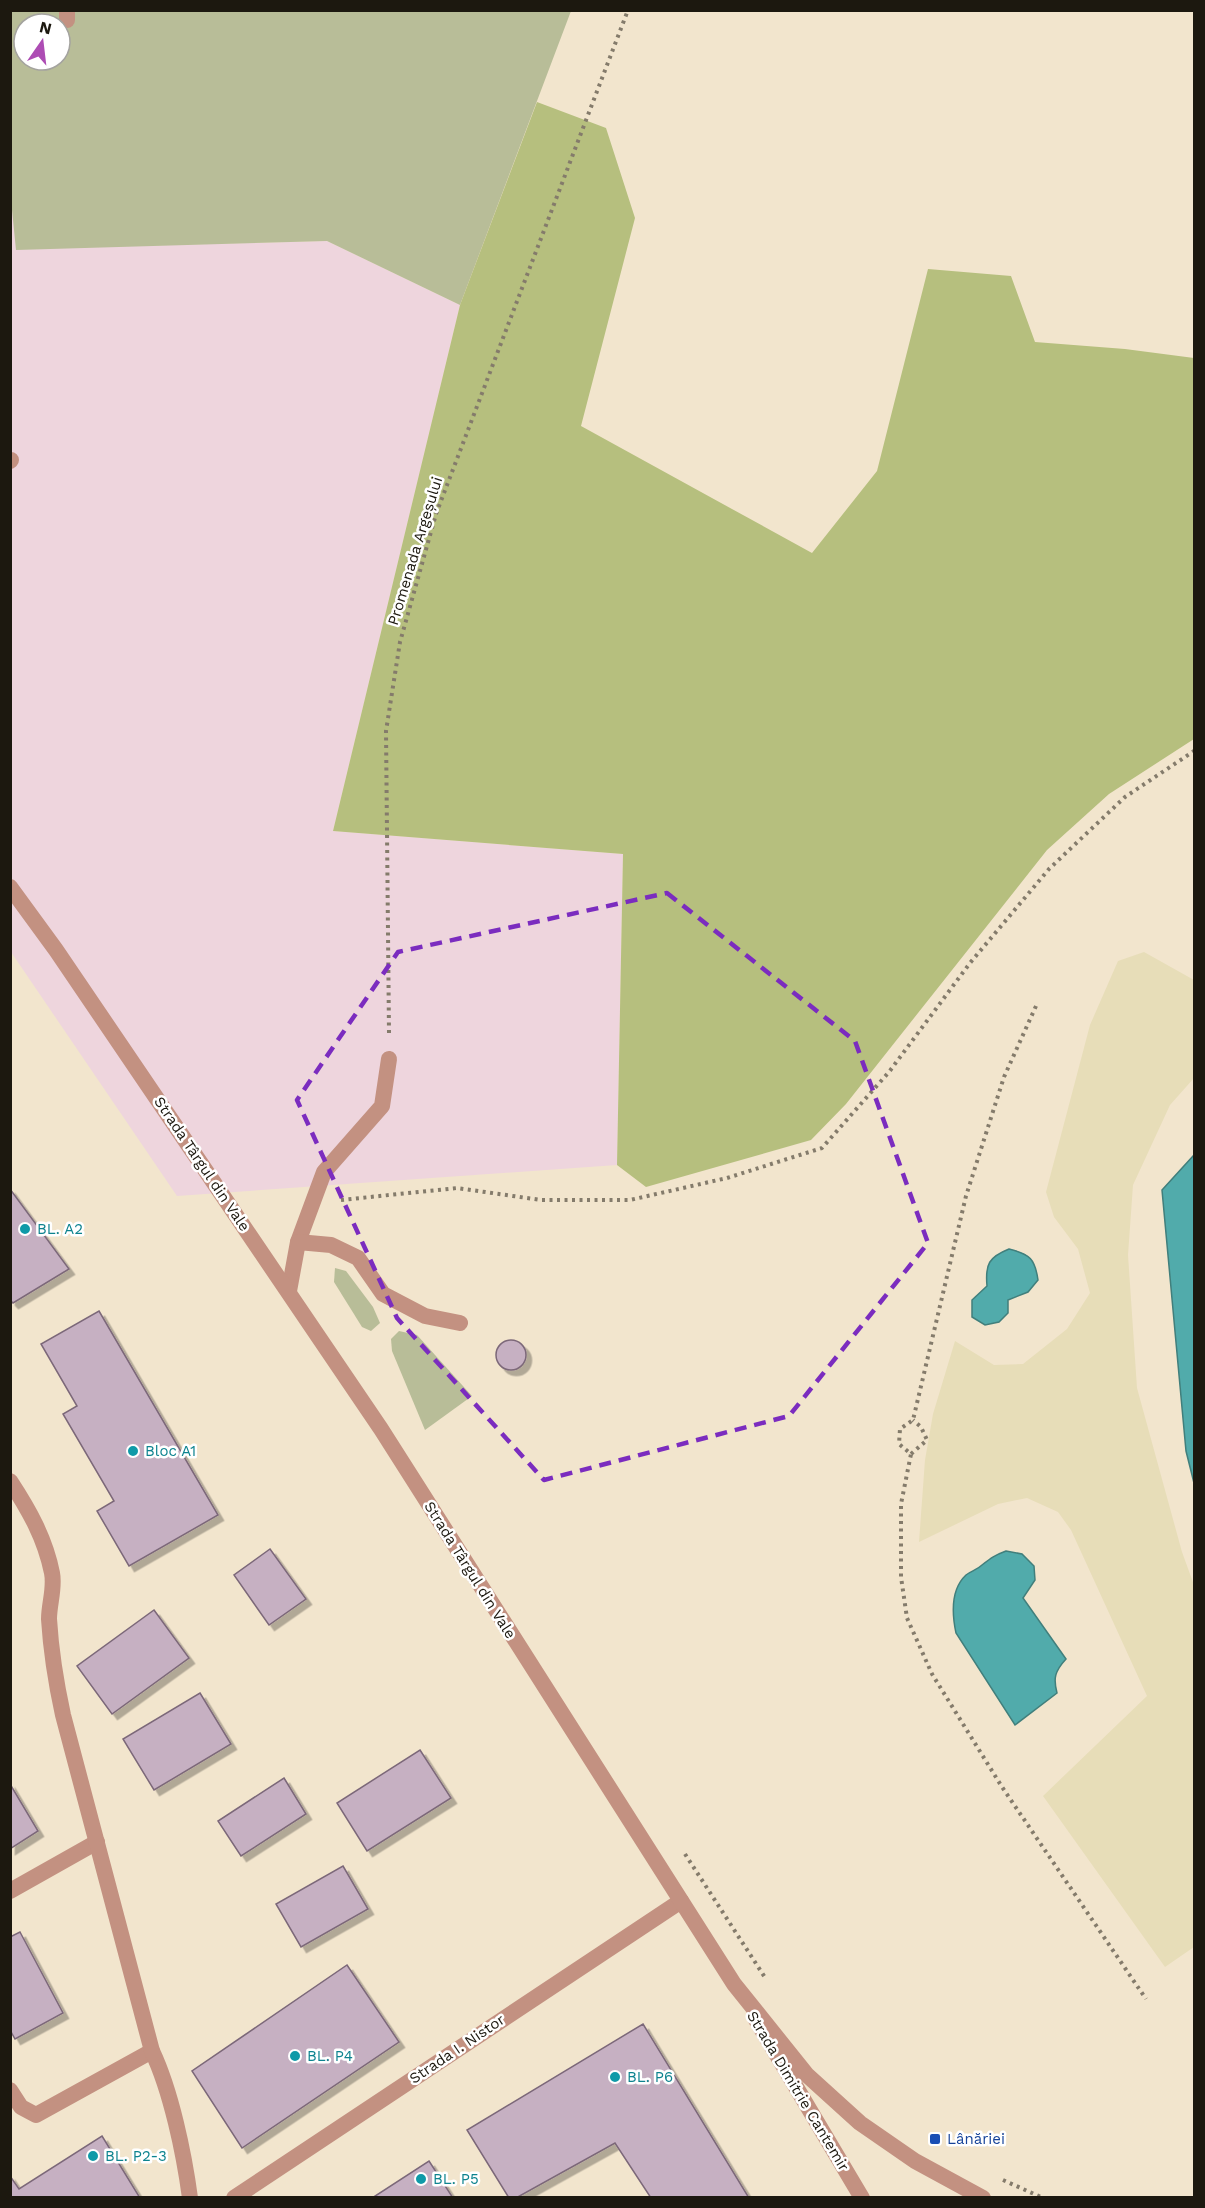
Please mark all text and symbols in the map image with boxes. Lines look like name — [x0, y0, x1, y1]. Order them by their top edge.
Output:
north arrow — [12, 12, 72, 72]
text: N — [37, 17, 54, 39]
street label: Promenada Argeșului — [384, 475, 446, 627]
street label: Strada Târgul din Vale — [150, 1093, 254, 1235]
place label: BL. A2 — [37, 1220, 83, 1238]
marker: BL. A2 — [18, 1222, 32, 1236]
place label: Bloc A1 — [145, 1442, 196, 1460]
marker: Bloc A1 — [126, 1444, 140, 1458]
street label: Strada Târgul din Vale — [420, 1498, 520, 1642]
street label: Strada Dimitrie Cantemir — [743, 2008, 853, 2174]
street label: Strada I. Nistor — [406, 2011, 508, 2087]
place label: BL. P4 — [307, 2047, 353, 2065]
marker: BL. P4 — [288, 2049, 302, 2063]
place label: BL. P6 — [627, 2068, 673, 2086]
marker: BL. P6 — [608, 2070, 622, 2084]
place label: Lânăriei — [947, 2130, 1005, 2148]
marker: Lânăriei — [928, 2132, 942, 2146]
place label: BL. P2-3 — [105, 2147, 167, 2165]
marker: BL. P2-3 — [86, 2149, 100, 2163]
place label: BL. P5 — [433, 2170, 479, 2188]
marker: BL. P5 — [414, 2172, 428, 2186]

